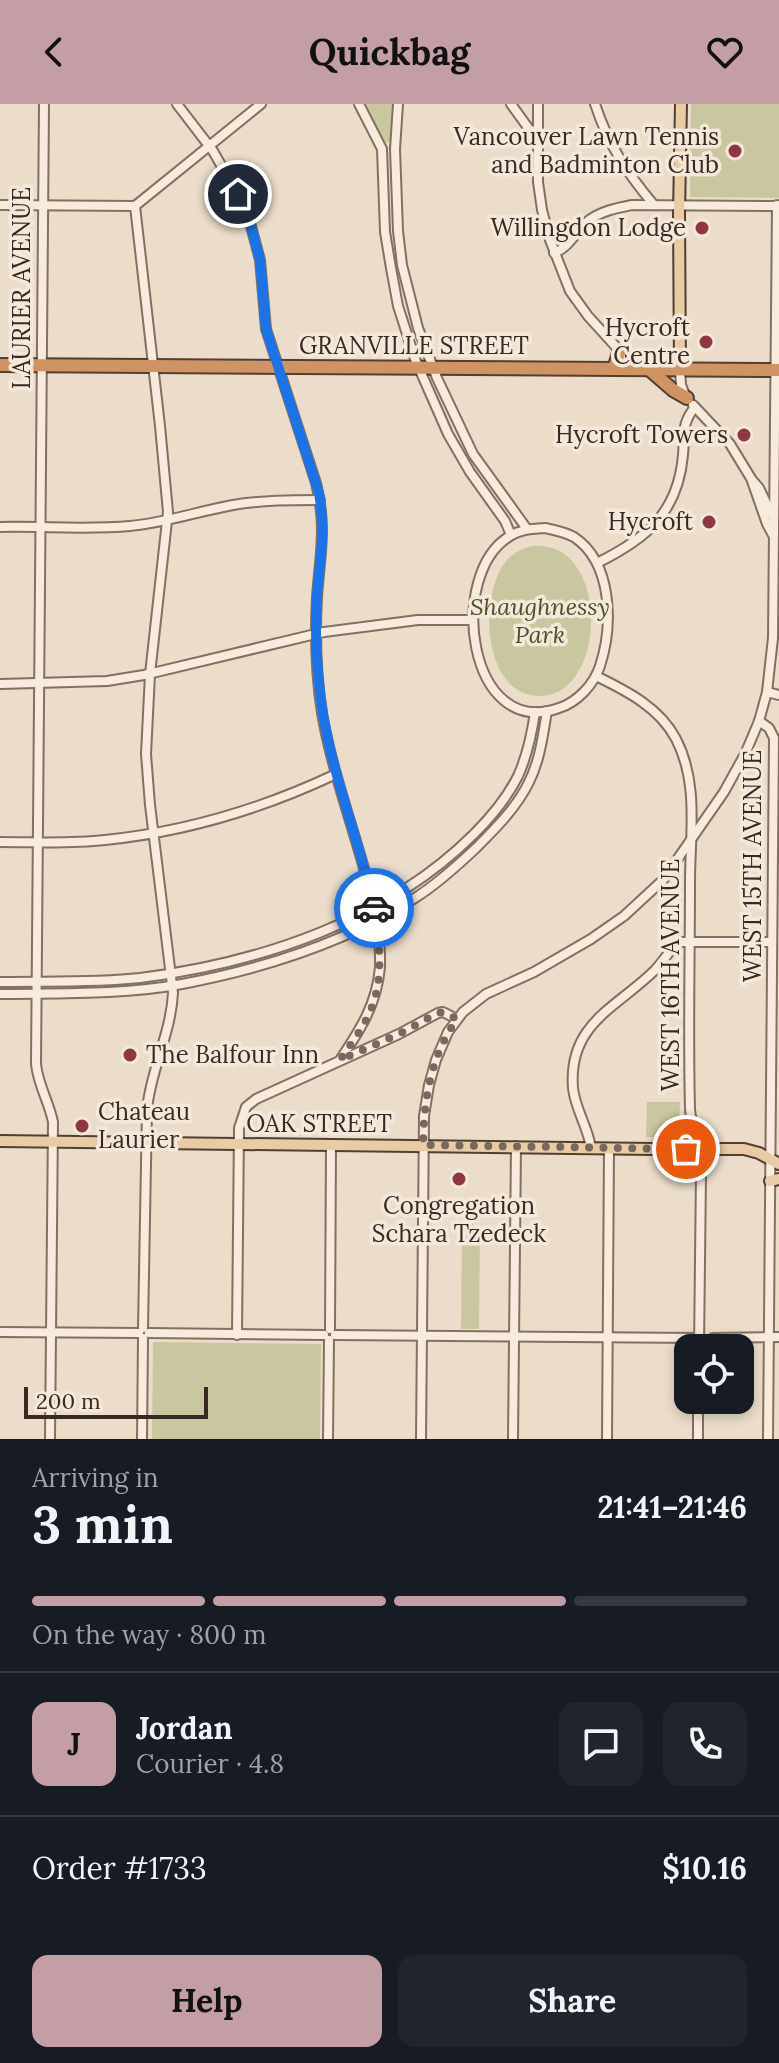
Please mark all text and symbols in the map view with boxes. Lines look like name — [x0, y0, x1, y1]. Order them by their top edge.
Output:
text: Quickbag — [309, 29, 470, 75]
icon: back — [32, 30, 76, 74]
icon: heart — [703, 30, 747, 74]
place label: Vancouver Lawn Tennis and Badminton Club — [453, 121, 719, 180]
marker: Vancouver Lawn Tennis and Badminton Club — [726, 142, 744, 160]
pin — [204, 160, 272, 228]
icon: home — [216, 172, 260, 216]
street label: LAURIER AVENUE — [6, 187, 37, 389]
place label: Willingdon Lodge — [491, 212, 686, 243]
marker: Willingdon Lodge — [693, 219, 711, 237]
place label: Hycroft Centre — [605, 312, 691, 371]
street label: GRANVILLE STREET — [299, 330, 529, 361]
marker: Hycroft Centre — [697, 333, 715, 351]
place label: Hycroft Towers — [555, 419, 728, 450]
marker: Hycroft Towers — [735, 426, 753, 444]
place label: Hycroft — [608, 506, 694, 537]
marker: Hycroft — [700, 513, 718, 531]
park label: Shaughnessy Park — [470, 591, 610, 650]
street label: WEST 15TH AVENUE — [737, 750, 768, 982]
street label: WEST 16TH AVENUE — [655, 858, 686, 1092]
courier — [334, 868, 414, 948]
icon: car — [352, 886, 396, 930]
place label: The Balfour Inn — [146, 1039, 319, 1070]
marker: The Balfour Inn — [121, 1046, 139, 1064]
place label: Chateau Laurier — [98, 1096, 190, 1155]
street label: OAK STREET — [246, 1108, 392, 1139]
pin — [652, 1115, 720, 1183]
marker: Chateau Laurier — [73, 1117, 91, 1135]
icon: bag — [664, 1127, 708, 1171]
marker: Congregation Schara Tzedeck — [450, 1170, 468, 1188]
place label: Congregation Schara Tzedeck — [372, 1190, 546, 1249]
map controls — [674, 1334, 754, 1414]
button: locate — [674, 1334, 754, 1414]
scale bar — [24, 1383, 208, 1419]
text: 200 m — [36, 1387, 101, 1415]
text: Arriving in — [32, 1461, 159, 1494]
text: 21:41–21:46 — [597, 1488, 747, 1526]
text: 3 min — [32, 1491, 173, 1557]
text: On the way · 800 m — [32, 1618, 266, 1651]
button: chat — [559, 1702, 643, 1786]
button: phone — [663, 1702, 747, 1786]
text: Jordan — [136, 1709, 233, 1747]
text: J — [67, 1725, 81, 1763]
text: Courier · 4.8 — [136, 1747, 284, 1780]
text: Order #1733 — [32, 1849, 207, 1887]
text: $10.16 — [662, 1849, 747, 1887]
button: Help — [32, 1955, 382, 2047]
button: Share — [398, 1955, 747, 2047]

